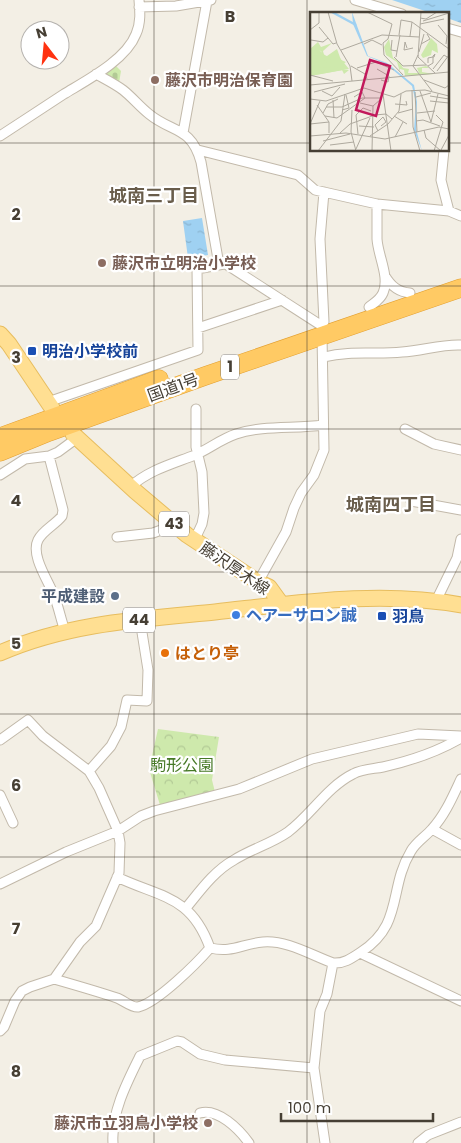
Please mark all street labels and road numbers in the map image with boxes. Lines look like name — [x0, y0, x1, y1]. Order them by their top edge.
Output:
road number: 1 — [221, 354, 239, 380]
street label: 国道1号 — [144, 368, 202, 407]
road number: 43 — [159, 512, 189, 536]
street label: 藤沢厚木線 — [195, 537, 274, 600]
road number: 44 — [123, 608, 155, 632]

